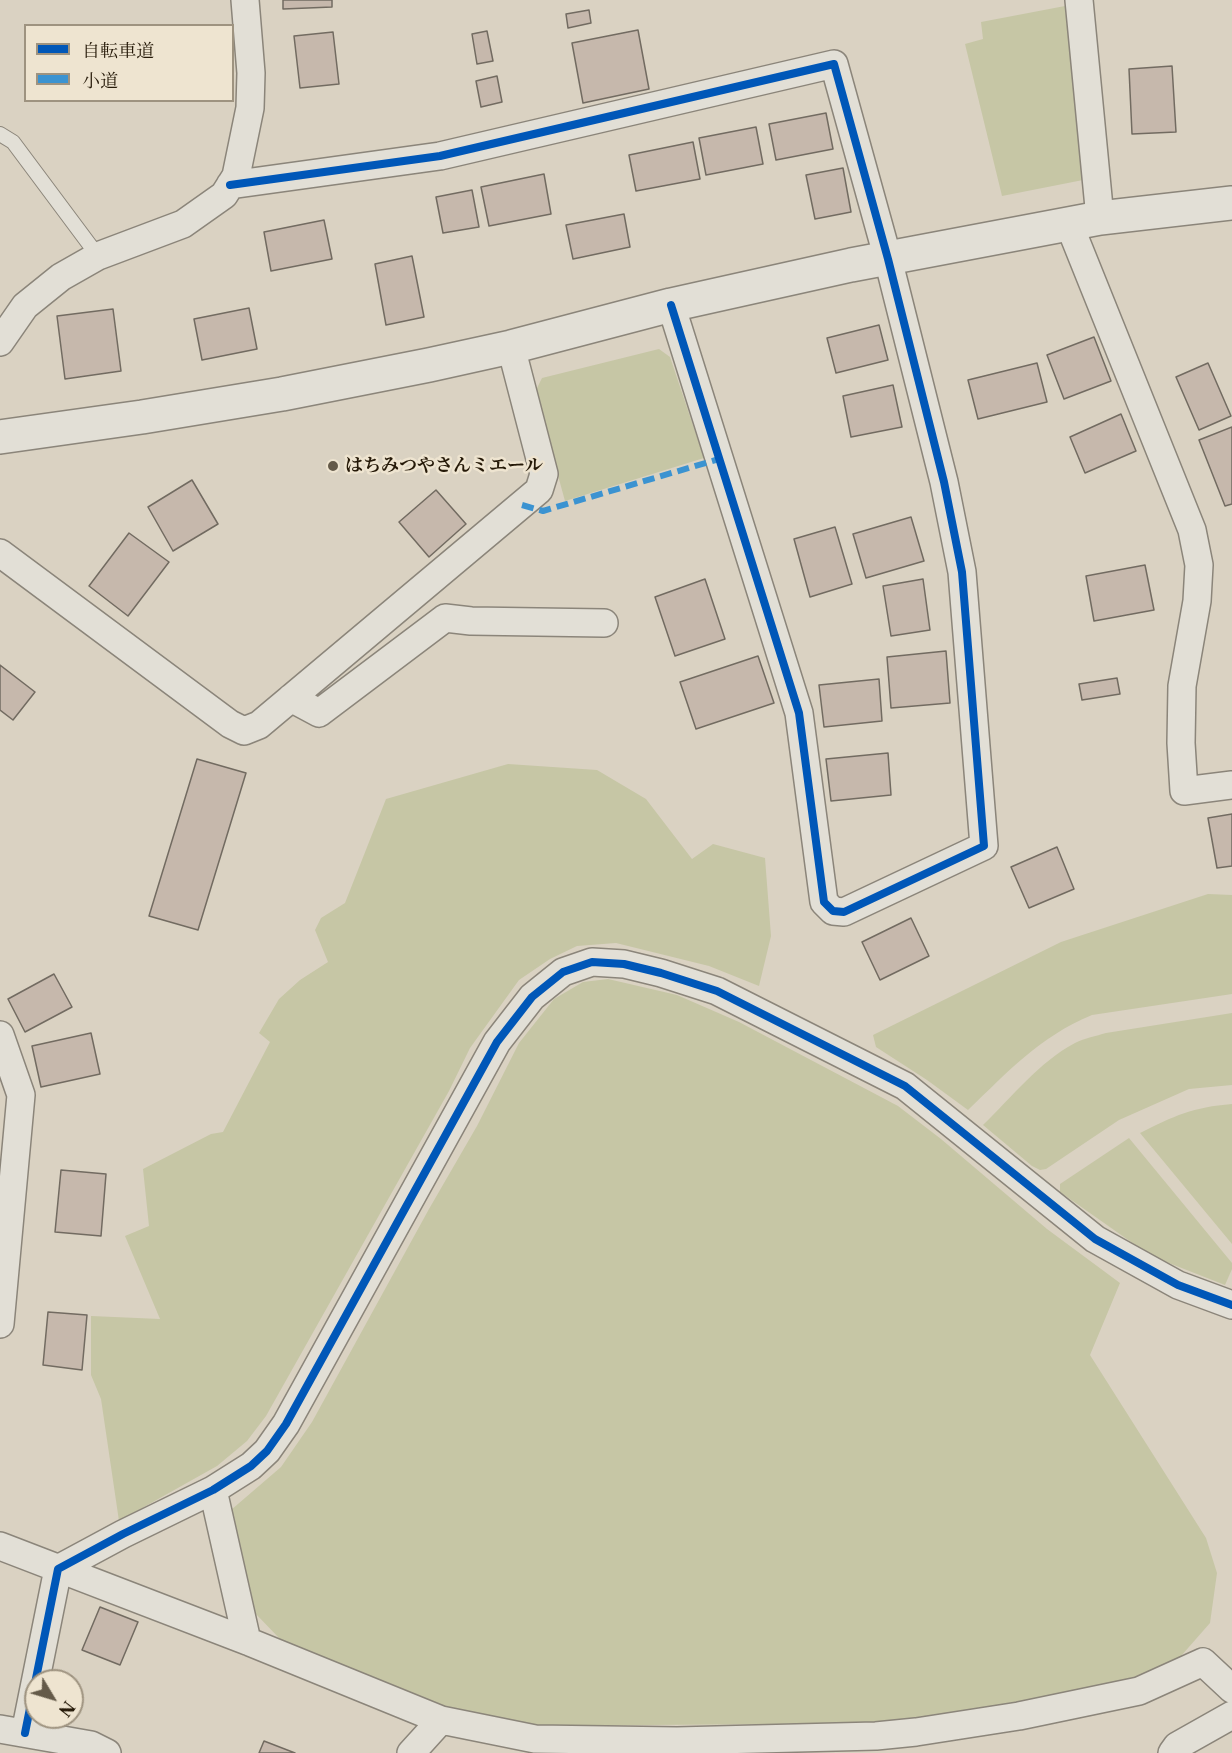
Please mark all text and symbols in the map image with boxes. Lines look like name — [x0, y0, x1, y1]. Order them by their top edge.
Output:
legend — [24, 24, 234, 102]
text: 自転車道 — [82, 40, 154, 62]
text: 小道 — [82, 70, 118, 92]
place label: はちみつやさんミエール — [345, 455, 543, 477]
marker: はちみつやさんミエール — [326, 459, 340, 473]
north arrow — [24, 1669, 84, 1729]
text: N — [54, 1697, 79, 1720]

